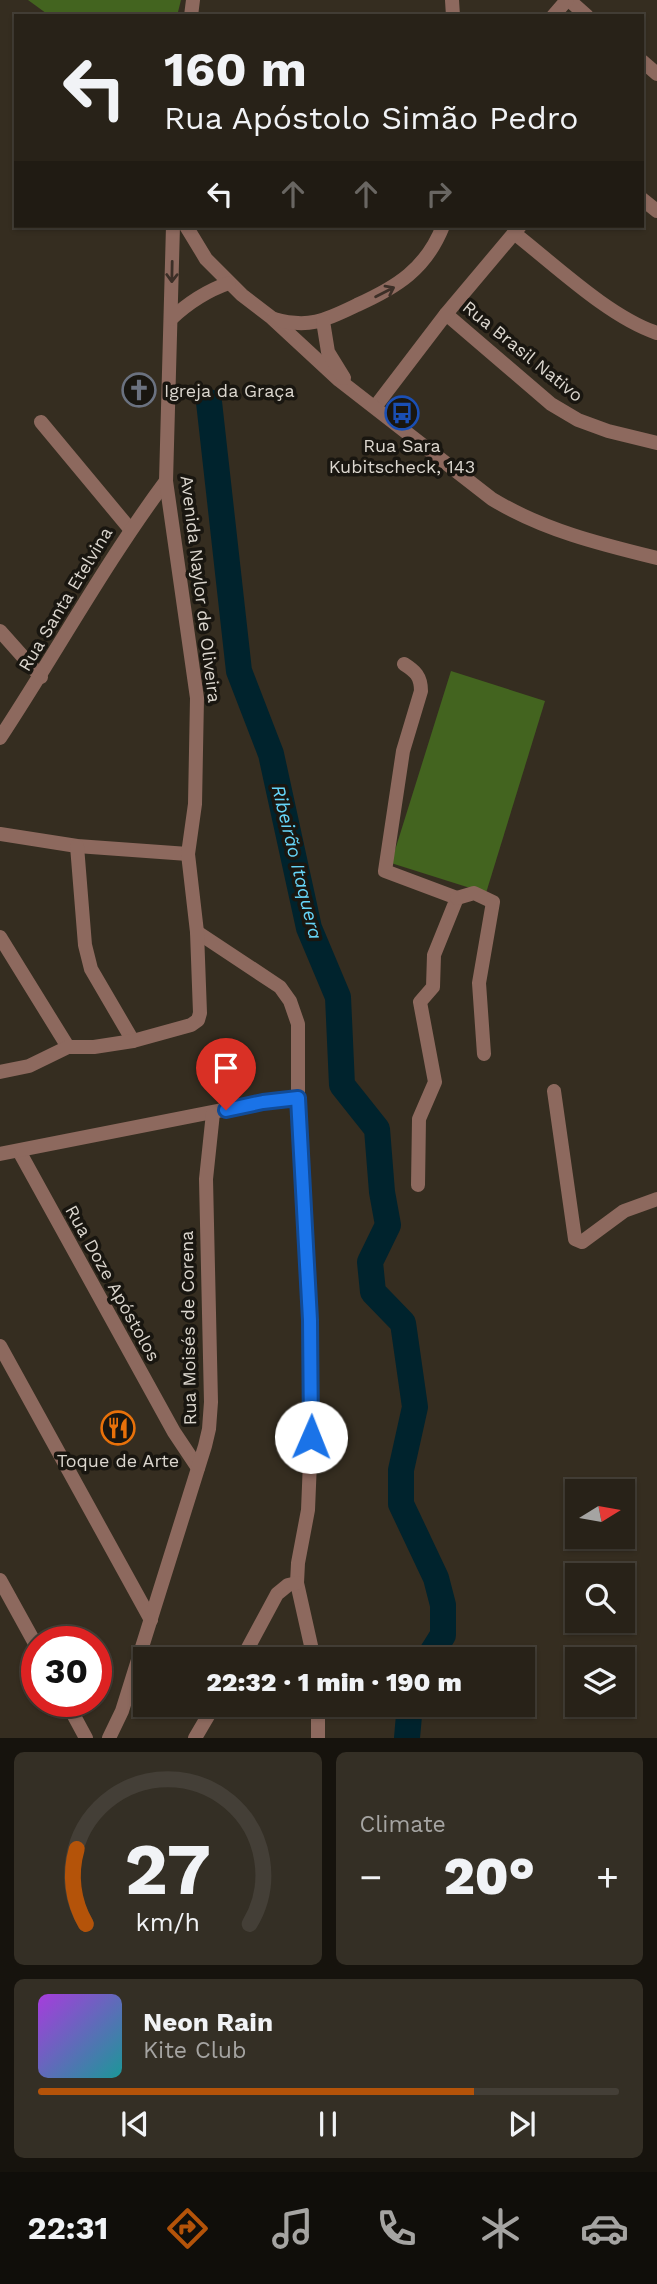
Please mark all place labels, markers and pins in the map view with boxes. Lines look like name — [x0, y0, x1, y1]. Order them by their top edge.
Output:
church icon: Igreja da Graça — [120, 371, 158, 409]
place label: Igreja da Graça — [164, 380, 295, 401]
bus stop icon: Rua Sara Kubitscheck, 143 — [383, 394, 421, 432]
place label: Rua Sara Kubitscheck, 143 — [329, 435, 475, 477]
pin — [196, 1038, 256, 1110]
restaurant icon: Toque de Arte — [99, 1409, 137, 1447]
place label: Toque de Arte — [57, 1450, 179, 1471]

